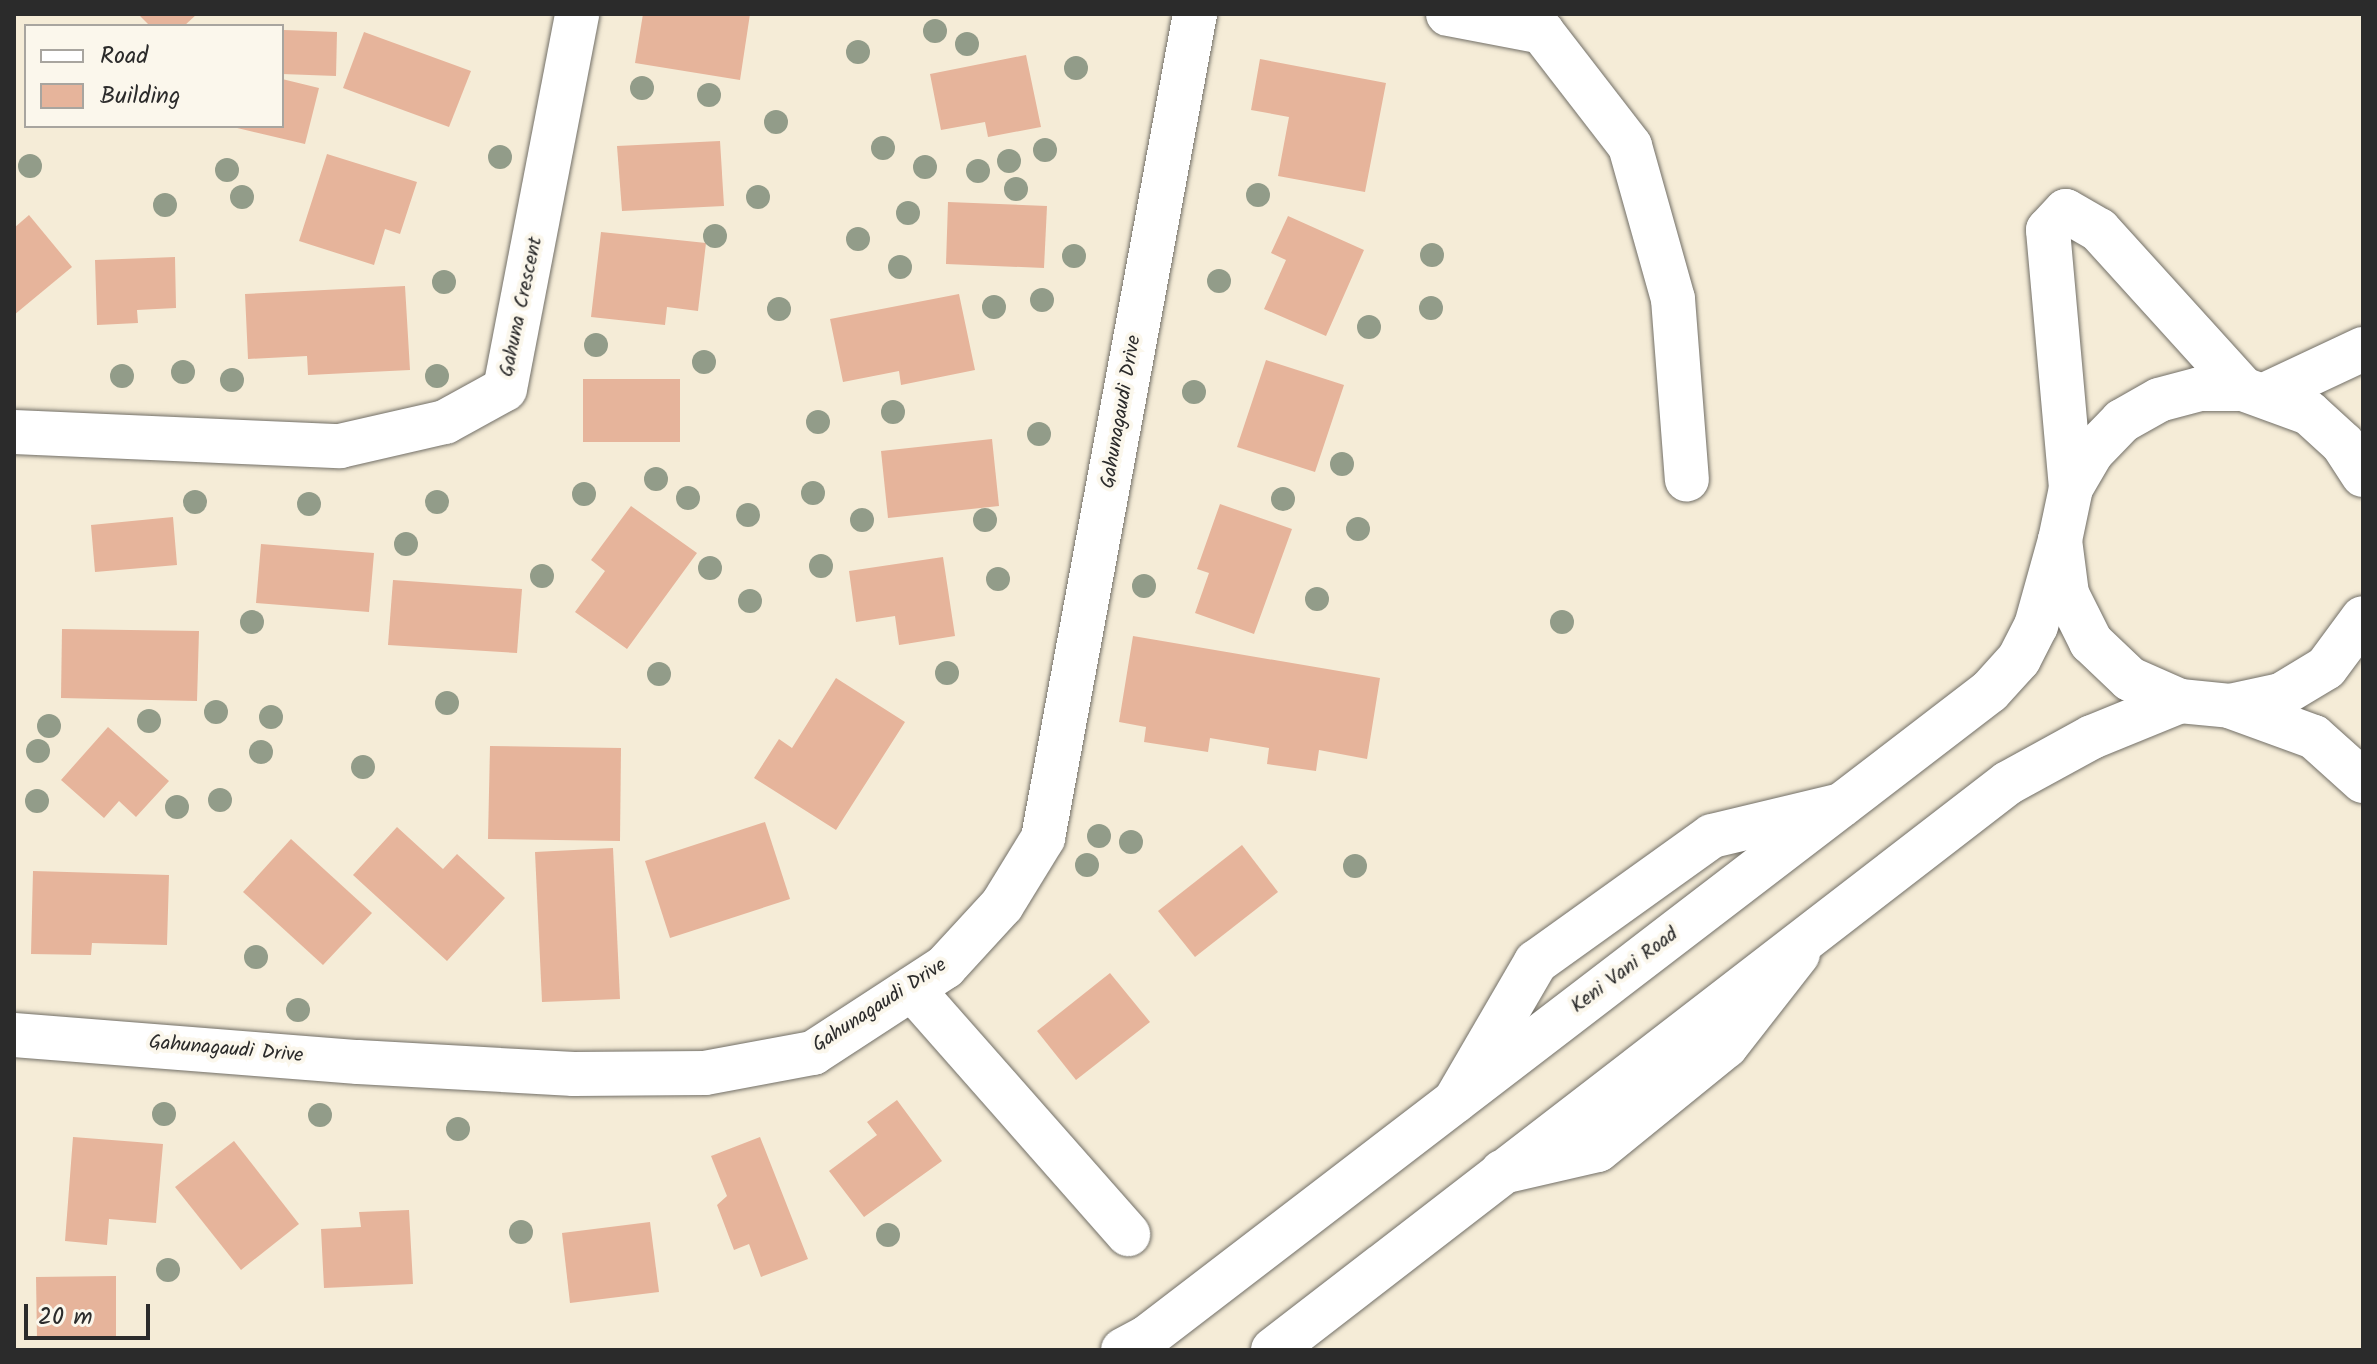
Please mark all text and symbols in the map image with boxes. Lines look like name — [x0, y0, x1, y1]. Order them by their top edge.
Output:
legend — [24, 24, 284, 128]
text: Road — [100, 37, 148, 76]
text: Building — [100, 77, 180, 116]
street label: Gahuna Crescent — [495, 235, 549, 379]
street label: Gahunagaudi Drive — [1097, 334, 1147, 490]
street label: Keni Vani Road — [1567, 923, 1683, 1019]
street label: Gahunagaudi Drive — [808, 954, 952, 1058]
street label: Gahunagaudi Drive — [148, 1031, 304, 1069]
scale bar — [28, 1288, 154, 1338]
text: 20 m — [38, 1298, 93, 1337]

